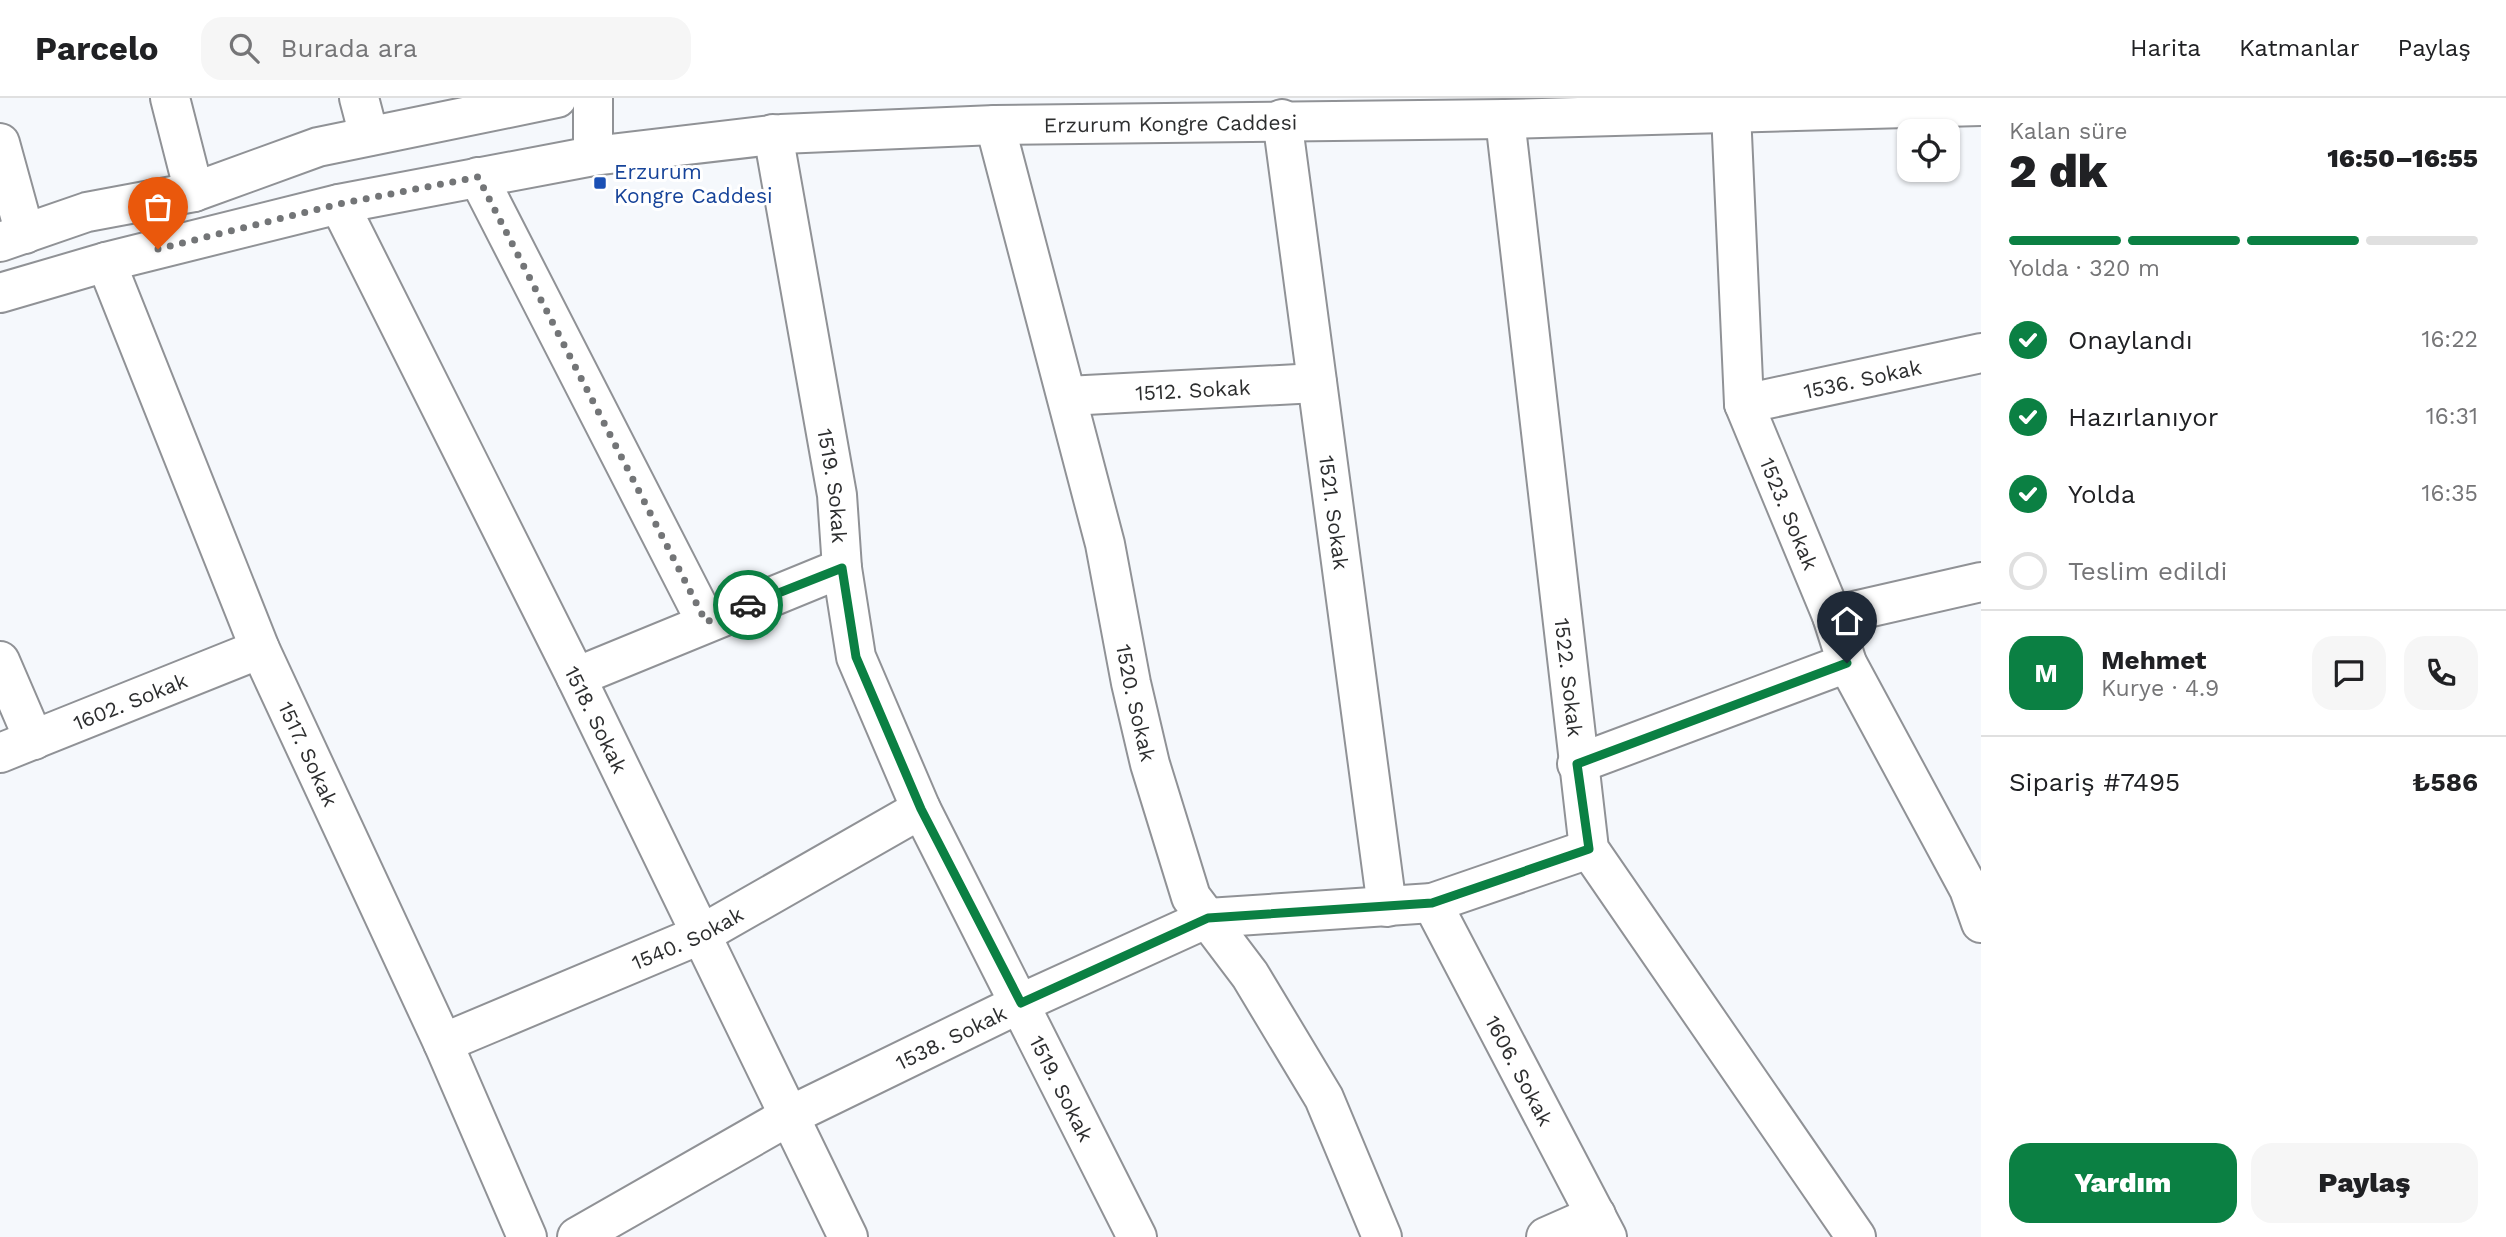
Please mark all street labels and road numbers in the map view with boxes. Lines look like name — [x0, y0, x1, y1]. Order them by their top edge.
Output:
street label: Erzurum Kongre Caddesi — [1044, 109, 1297, 137]
street label: 1536. Sokak — [1801, 354, 1924, 403]
street label: 1512. Sokak — [1135, 374, 1251, 405]
street label: 1519. Sokak — [813, 426, 853, 544]
street label: 1521. Sokak — [1314, 454, 1354, 571]
street label: 1523. Sokak — [1755, 454, 1824, 574]
street label: 1522. Sokak — [1550, 617, 1588, 738]
street label: 1520. Sokak — [1111, 642, 1162, 764]
street label: 1518. Sokak — [560, 662, 633, 777]
street label: 1602. Sokak — [69, 667, 191, 735]
street label: 1517. Sokak — [274, 697, 344, 810]
street label: 1540. Sokak — [628, 901, 747, 975]
street label: 1538. Sokak — [891, 1000, 1010, 1075]
street label: 1606. Sokak — [1481, 1011, 1559, 1130]
street label: 1519. Sokak — [1025, 1031, 1099, 1146]

